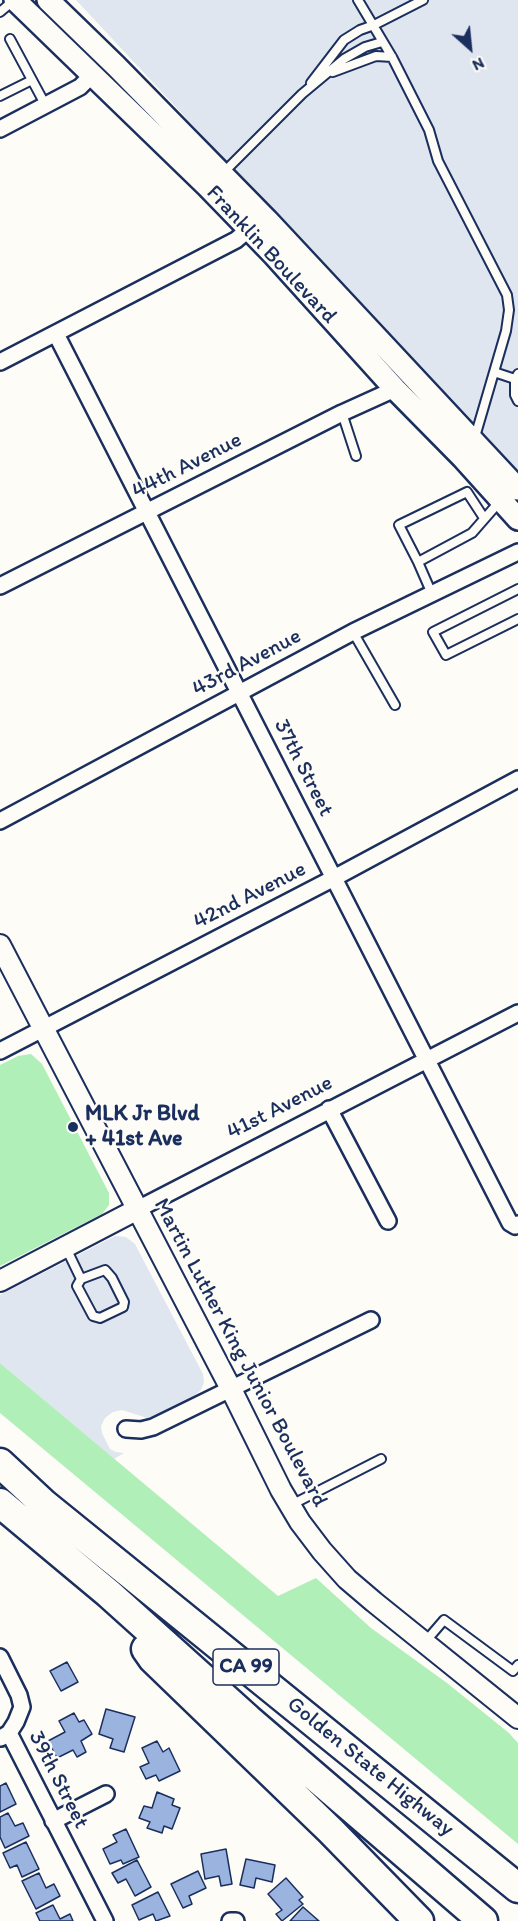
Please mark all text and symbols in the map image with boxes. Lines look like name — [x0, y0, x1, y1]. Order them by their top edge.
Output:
north arrow — [440, 18, 500, 78]
text: N — [469, 54, 488, 75]
street label: Franklin Boulevard — [200, 180, 342, 330]
street label: 44th Avenue — [128, 427, 246, 505]
street label: 43rd Avenue — [188, 623, 306, 703]
street label: 37th Street — [267, 715, 339, 821]
street label: 42nd Avenue — [189, 856, 311, 936]
street label: 41st Avenue — [223, 1070, 337, 1146]
place label: MLK Jr Blvd + 41st Ave — [85, 1101, 199, 1152]
marker: MLK Jr Blvd + 41st Ave — [66, 1120, 80, 1134]
street label: Martin Luther King Junior Boulevard — [147, 1194, 333, 1512]
road number: CA 99 — [213, 1649, 279, 1685]
street label: Golden State Highway — [281, 1691, 459, 1843]
street label: 39th Street — [22, 1727, 94, 1833]

